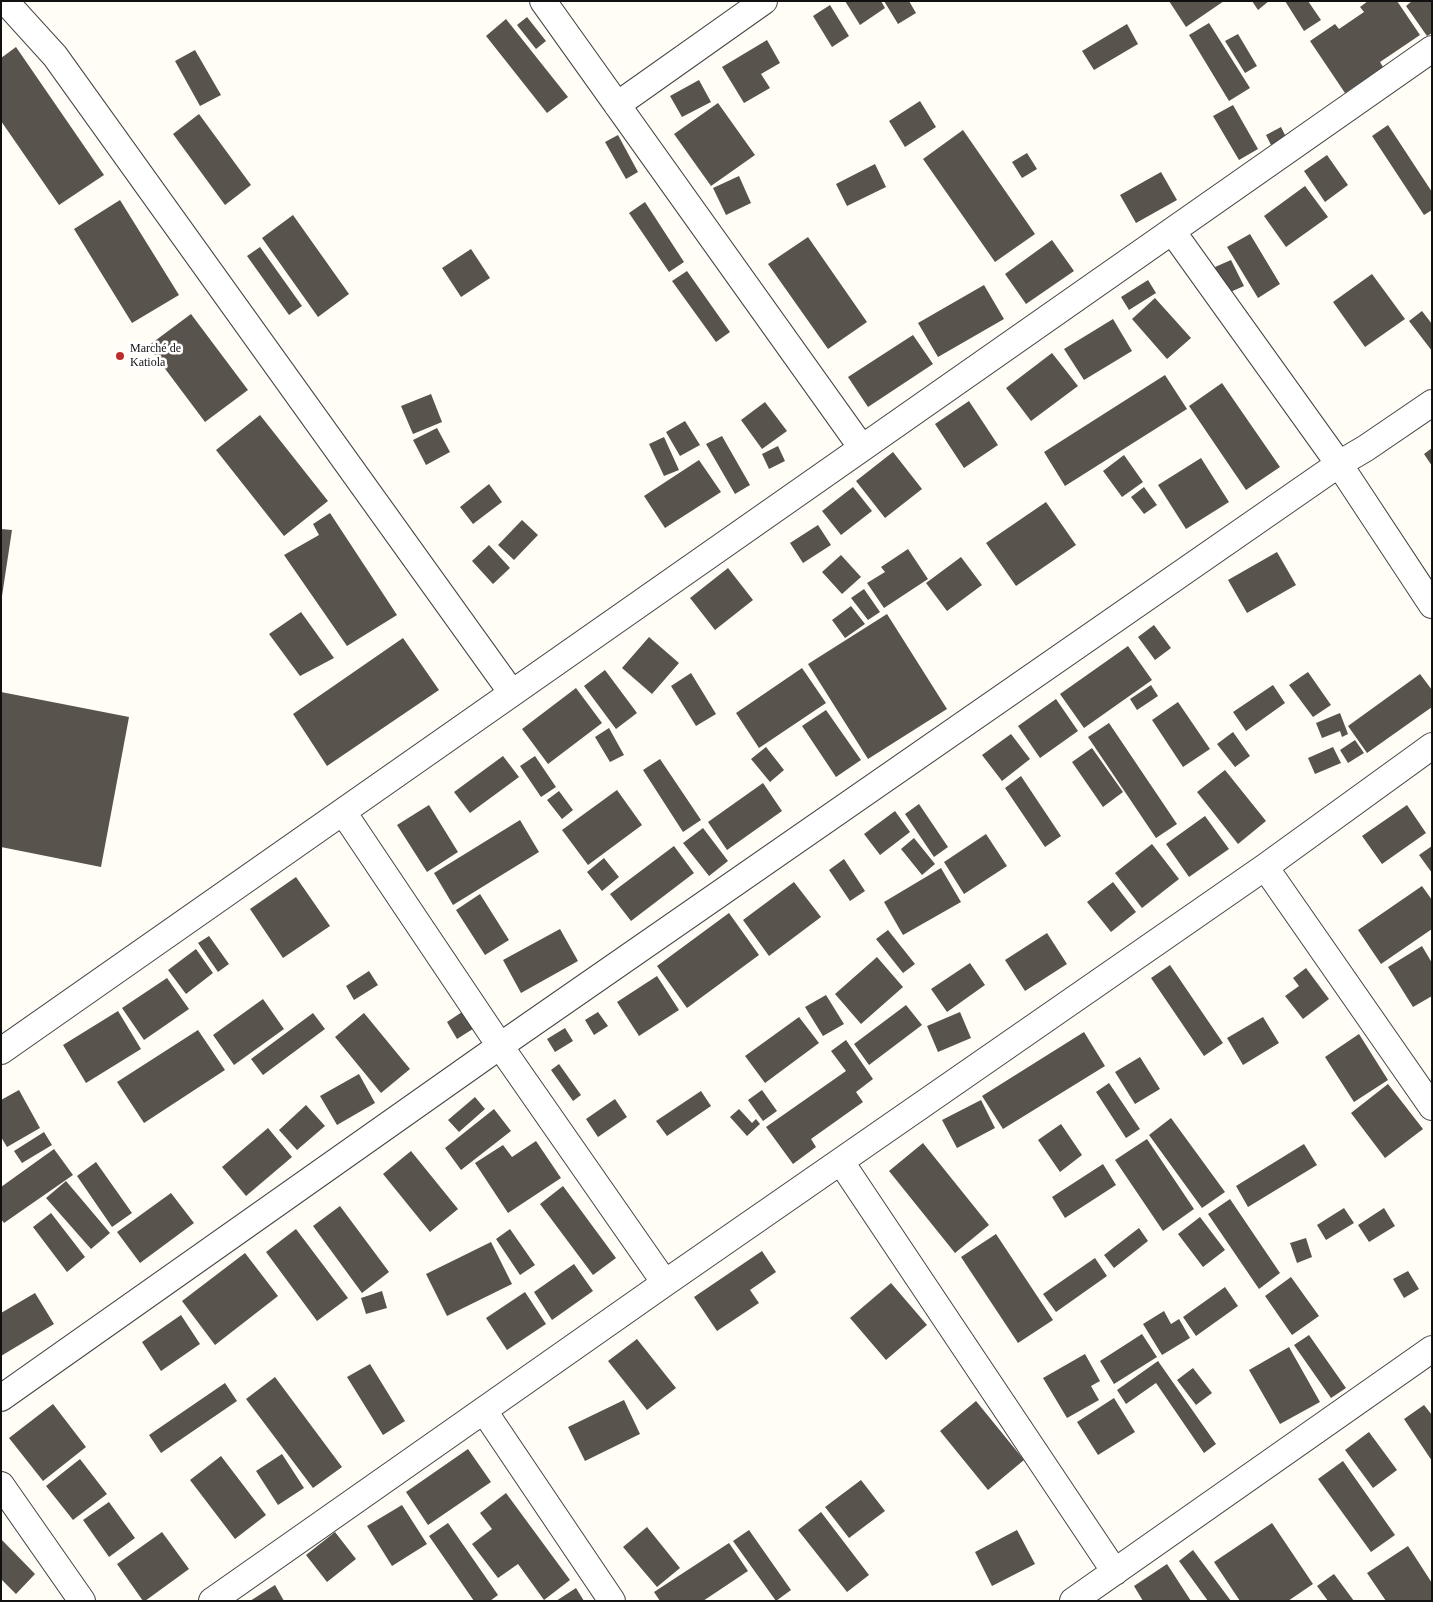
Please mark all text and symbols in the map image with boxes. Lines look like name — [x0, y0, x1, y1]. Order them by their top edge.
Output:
place label: Marché de Katiola — [130, 342, 181, 370]
marker: Marché de Katiola — [114, 350, 126, 362]

